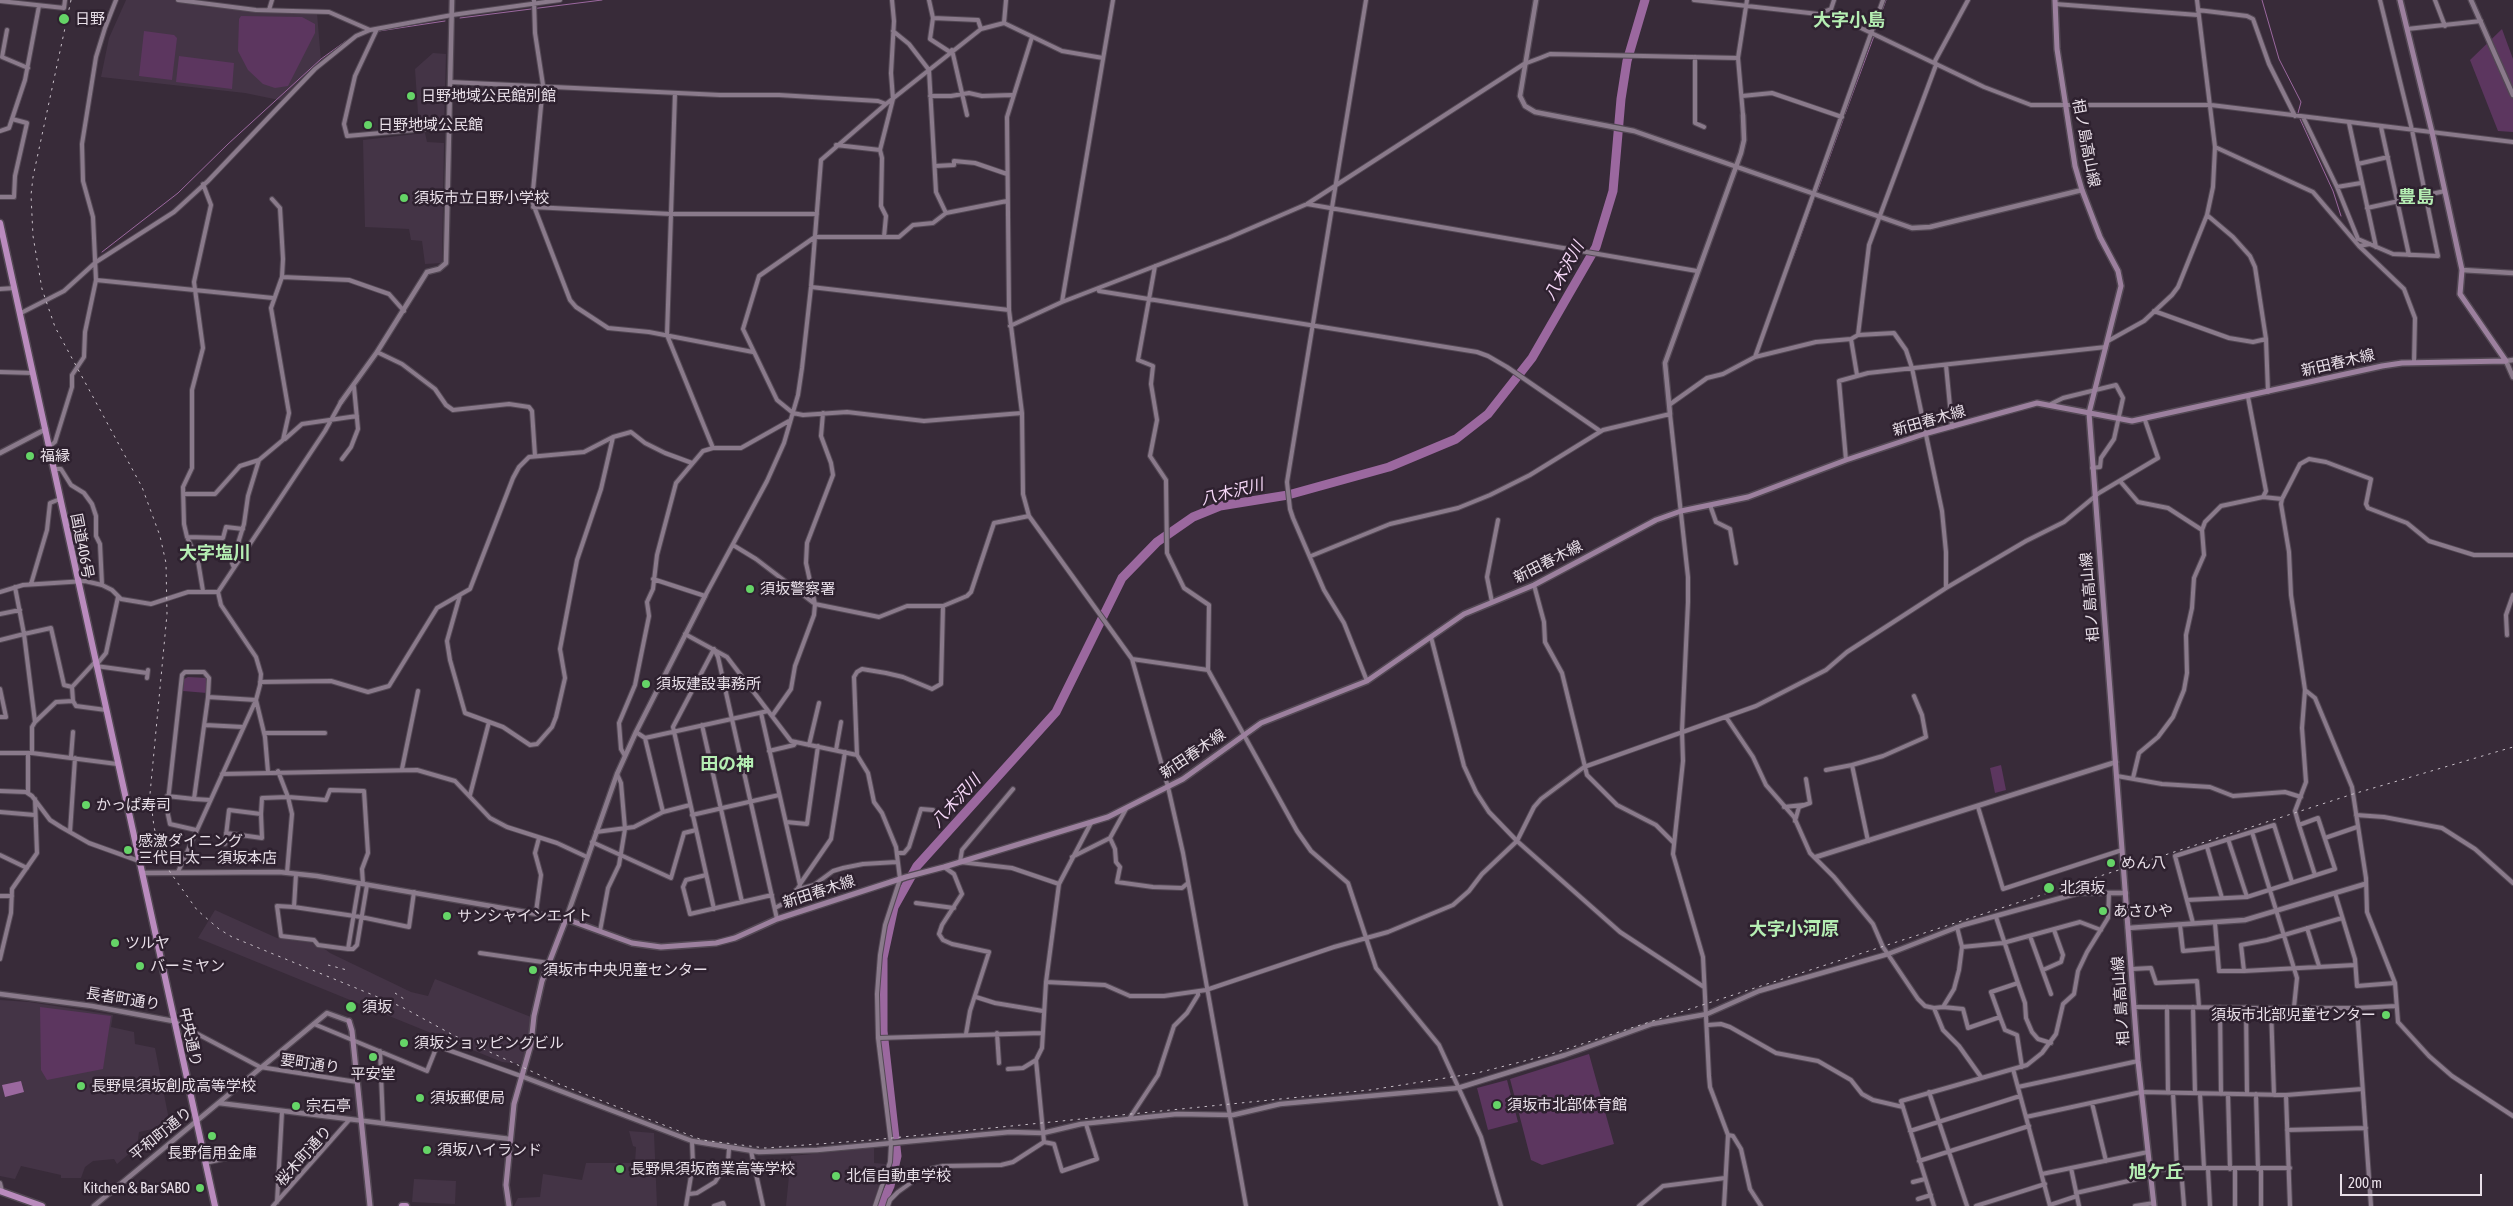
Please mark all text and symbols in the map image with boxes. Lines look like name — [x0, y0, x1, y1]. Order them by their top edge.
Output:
district label: 大字小島 — [1813, 9, 1885, 31]
place label: 日野 — [75, 10, 105, 28]
marker: 日野 — [57, 12, 71, 26]
place label: 日野地域公民館別館 — [421, 87, 556, 105]
marker: 日野地域公民館別館 — [405, 90, 417, 102]
street label: 相ノ島高山線 — [2069, 97, 2103, 189]
place label: 日野地域公民館 — [378, 116, 483, 134]
marker: 日野地域公民館 — [362, 119, 374, 131]
district label: 豊島 — [2398, 186, 2434, 208]
place label: 須坂市立日野小学校 — [414, 189, 549, 207]
marker: 須坂市立日野小学校 — [398, 192, 410, 204]
water label: 八木沢川 — [1540, 238, 1588, 304]
street label: 新田春木線 — [2299, 346, 2377, 380]
street label: 新田春木線 — [1890, 402, 1968, 440]
place label: 福縁 — [40, 447, 70, 465]
marker: 福縁 — [24, 450, 36, 462]
water label: 八木沢川 — [1199, 475, 1265, 509]
street label: 国道406号 — [67, 512, 97, 580]
street label: 新田春木線 — [1511, 537, 1585, 587]
district label: 大字塩川 — [179, 542, 251, 564]
street label: 相ノ島高山線 — [2077, 551, 2103, 643]
place label: 須坂警察署 — [760, 580, 835, 598]
marker: 須坂警察署 — [744, 583, 756, 595]
place label: 須坂建設事務所 — [656, 675, 761, 693]
marker: 須坂建設事務所 — [640, 678, 652, 690]
street label: 新田春木線 — [1157, 726, 1229, 782]
district label: 田の神 — [700, 753, 754, 775]
water label: 八木沢川 — [927, 771, 985, 831]
place label: かっぱ寿司 — [96, 796, 171, 814]
marker: かっぱ寿司 — [80, 799, 92, 811]
place label: 感激ダイニング 三代目 太一 須坂本店 — [138, 832, 277, 867]
marker: 感激ダイニング 三代目 太一 須坂本店 — [122, 844, 134, 856]
place label: めん八 — [2121, 854, 2166, 872]
marker: めん八 — [2105, 857, 2117, 869]
street label: 新田春木線 — [781, 872, 857, 912]
place label: 北須坂 — [2060, 879, 2105, 897]
marker: 北須坂 — [2042, 881, 2056, 895]
place label: あさひや — [2113, 902, 2173, 920]
marker: あさひや — [2097, 905, 2109, 917]
place label: サンシャインエイト — [457, 907, 592, 925]
marker: サンシャインエイト — [441, 910, 453, 922]
district label: 大字小河原 — [1749, 918, 1839, 940]
place label: ツルヤ — [125, 934, 170, 952]
marker: ツルヤ — [109, 937, 121, 949]
street label: 相ノ島高山線 — [2109, 955, 2133, 1047]
place label: バーミヤン — [150, 957, 225, 975]
marker: バーミヤン — [134, 960, 146, 972]
place label: 須坂市中央児童センター — [543, 961, 708, 979]
marker: 須坂市中央児童センター — [527, 964, 539, 976]
street label: 長者町通り — [85, 984, 161, 1014]
place label: 須坂 — [362, 998, 392, 1016]
marker: 須坂 — [344, 1000, 358, 1014]
street label: 中央通り — [175, 1006, 205, 1068]
place label: 須坂市北部児童センター — [2211, 1006, 2376, 1024]
marker: 須坂市北部児童センター — [2380, 1009, 2392, 1021]
place label: 須坂ショッピングビル — [414, 1034, 564, 1052]
marker: 須坂ショッピングビル — [398, 1037, 410, 1049]
street label: 要町通り — [279, 1051, 341, 1077]
marker: 平安堂 — [367, 1051, 379, 1063]
place label: 平安堂 — [351, 1065, 395, 1083]
place label: 長野県須坂創成高等学校 — [91, 1077, 256, 1095]
marker: 長野県須坂創成高等学校 — [75, 1080, 87, 1092]
place label: 須坂郵便局 — [430, 1089, 505, 1107]
marker: 須坂郵便局 — [414, 1092, 426, 1104]
place label: 須坂市北部体育館 — [1507, 1096, 1627, 1114]
place label: 宗石亭 — [306, 1097, 351, 1115]
marker: 須坂市北部体育館 — [1491, 1099, 1503, 1111]
marker: 宗石亭 — [290, 1100, 302, 1112]
street label: 平和町通り — [126, 1103, 196, 1165]
street label: 桜木町通り — [272, 1122, 336, 1190]
marker: 長野信用金庫 — [206, 1130, 218, 1142]
place label: 須坂ハイランド — [437, 1141, 542, 1159]
place label: 長野信用金庫 — [167, 1144, 257, 1162]
marker: 須坂ハイランド — [421, 1144, 433, 1156]
place label: 長野県須坂商業高等学校 — [630, 1160, 795, 1178]
district label: 旭ケ丘 — [2129, 1161, 2183, 1183]
marker: 長野県須坂商業高等学校 — [614, 1163, 626, 1175]
scale bar — [2343, 1164, 2486, 1196]
place label: 北信自動車学校 — [846, 1167, 951, 1185]
marker: 北信自動車学校 — [830, 1170, 842, 1182]
text: 200 m — [2348, 1174, 2382, 1191]
place label: Kitchen＆Bar SABO — [83, 1179, 190, 1197]
marker: Kitchen＆Bar SABO — [194, 1182, 206, 1194]

